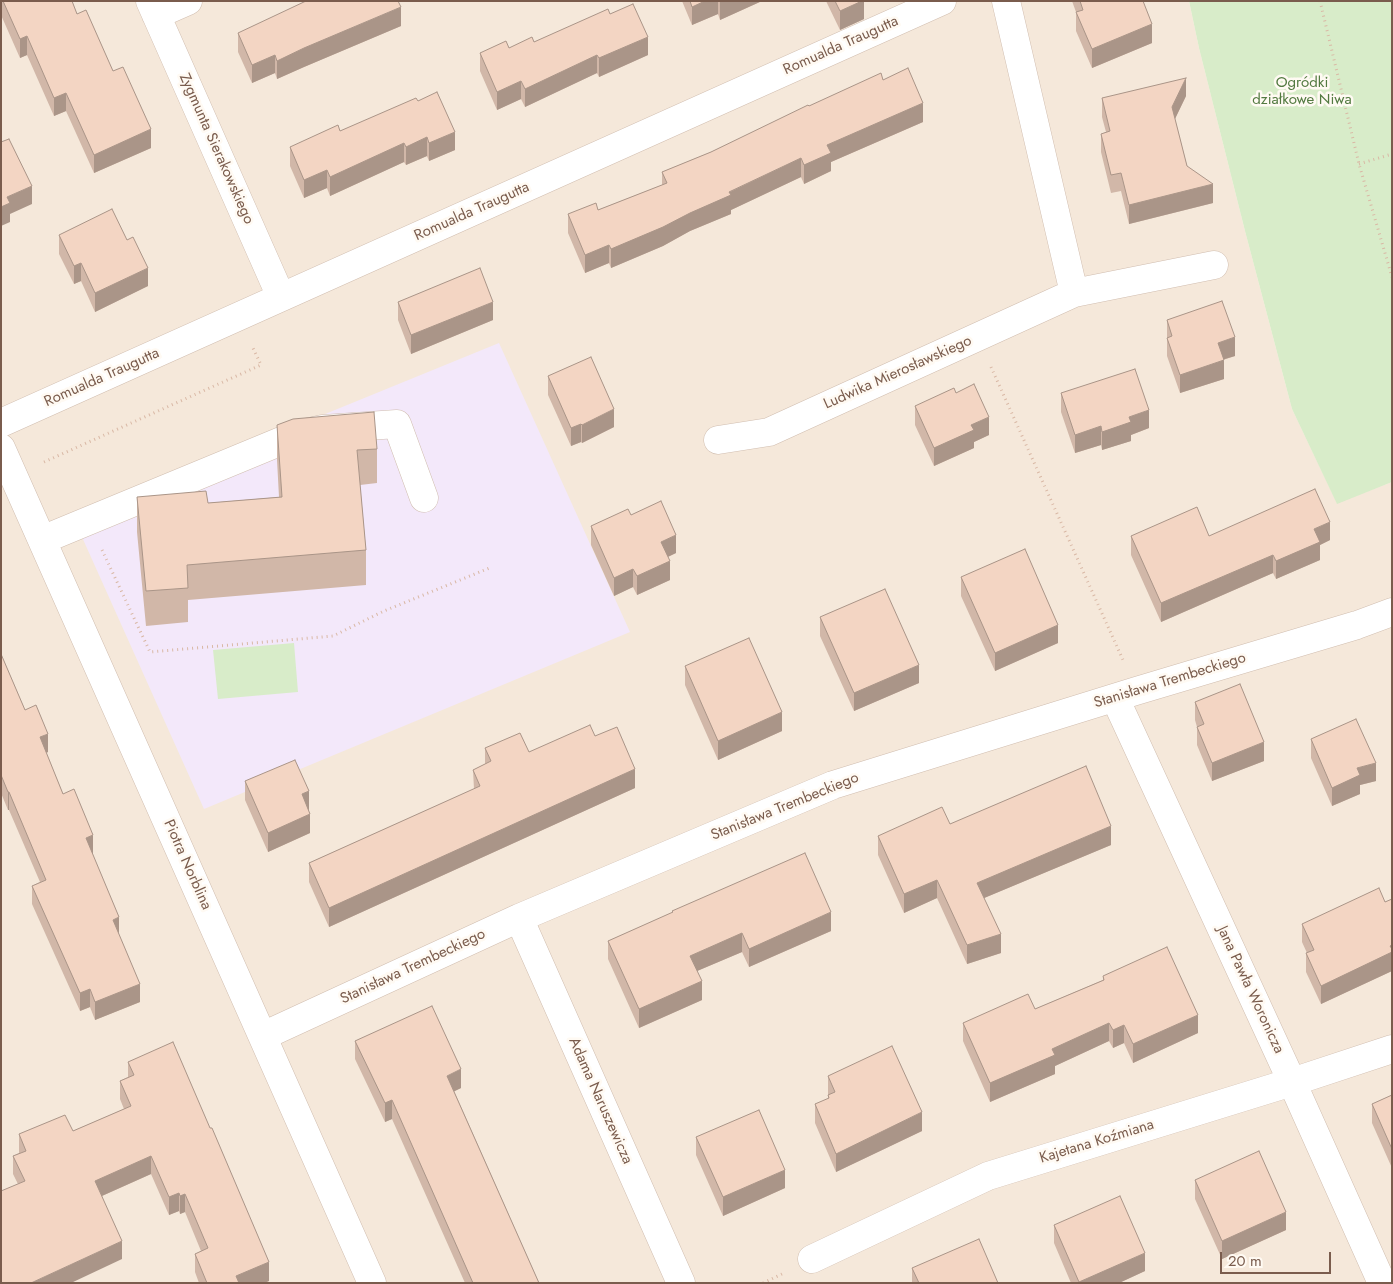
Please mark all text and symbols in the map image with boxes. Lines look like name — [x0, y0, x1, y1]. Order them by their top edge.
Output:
street label: Romualda Traugutta — [781, 13, 901, 79]
street label: Zygmunta Sierakowskiego — [175, 71, 257, 227]
park label: Ogródki działkowe Niwa — [1252, 74, 1352, 109]
street label: Romualda Traugutta — [412, 179, 532, 245]
street label: Ludwika Mierosławskiego — [821, 332, 975, 414]
street label: Romualda Traugutta — [42, 345, 162, 411]
street label: Stanisława Trembeckiego — [1092, 649, 1248, 713]
street label: Stanisława Trembeckiego — [708, 769, 862, 845]
street label: Piotra Norblina — [159, 817, 215, 913]
street label: Jana Pawła Woronicza — [1213, 923, 1287, 1057]
street label: Stanisława Trembeckiego — [338, 925, 488, 1009]
street label: Adama Naruszewicza — [564, 1035, 636, 1167]
street label: Kajetana Koźmiana — [1038, 1116, 1156, 1168]
scale bar — [1223, 1242, 1334, 1274]
text: 20 m — [1228, 1250, 1262, 1272]

